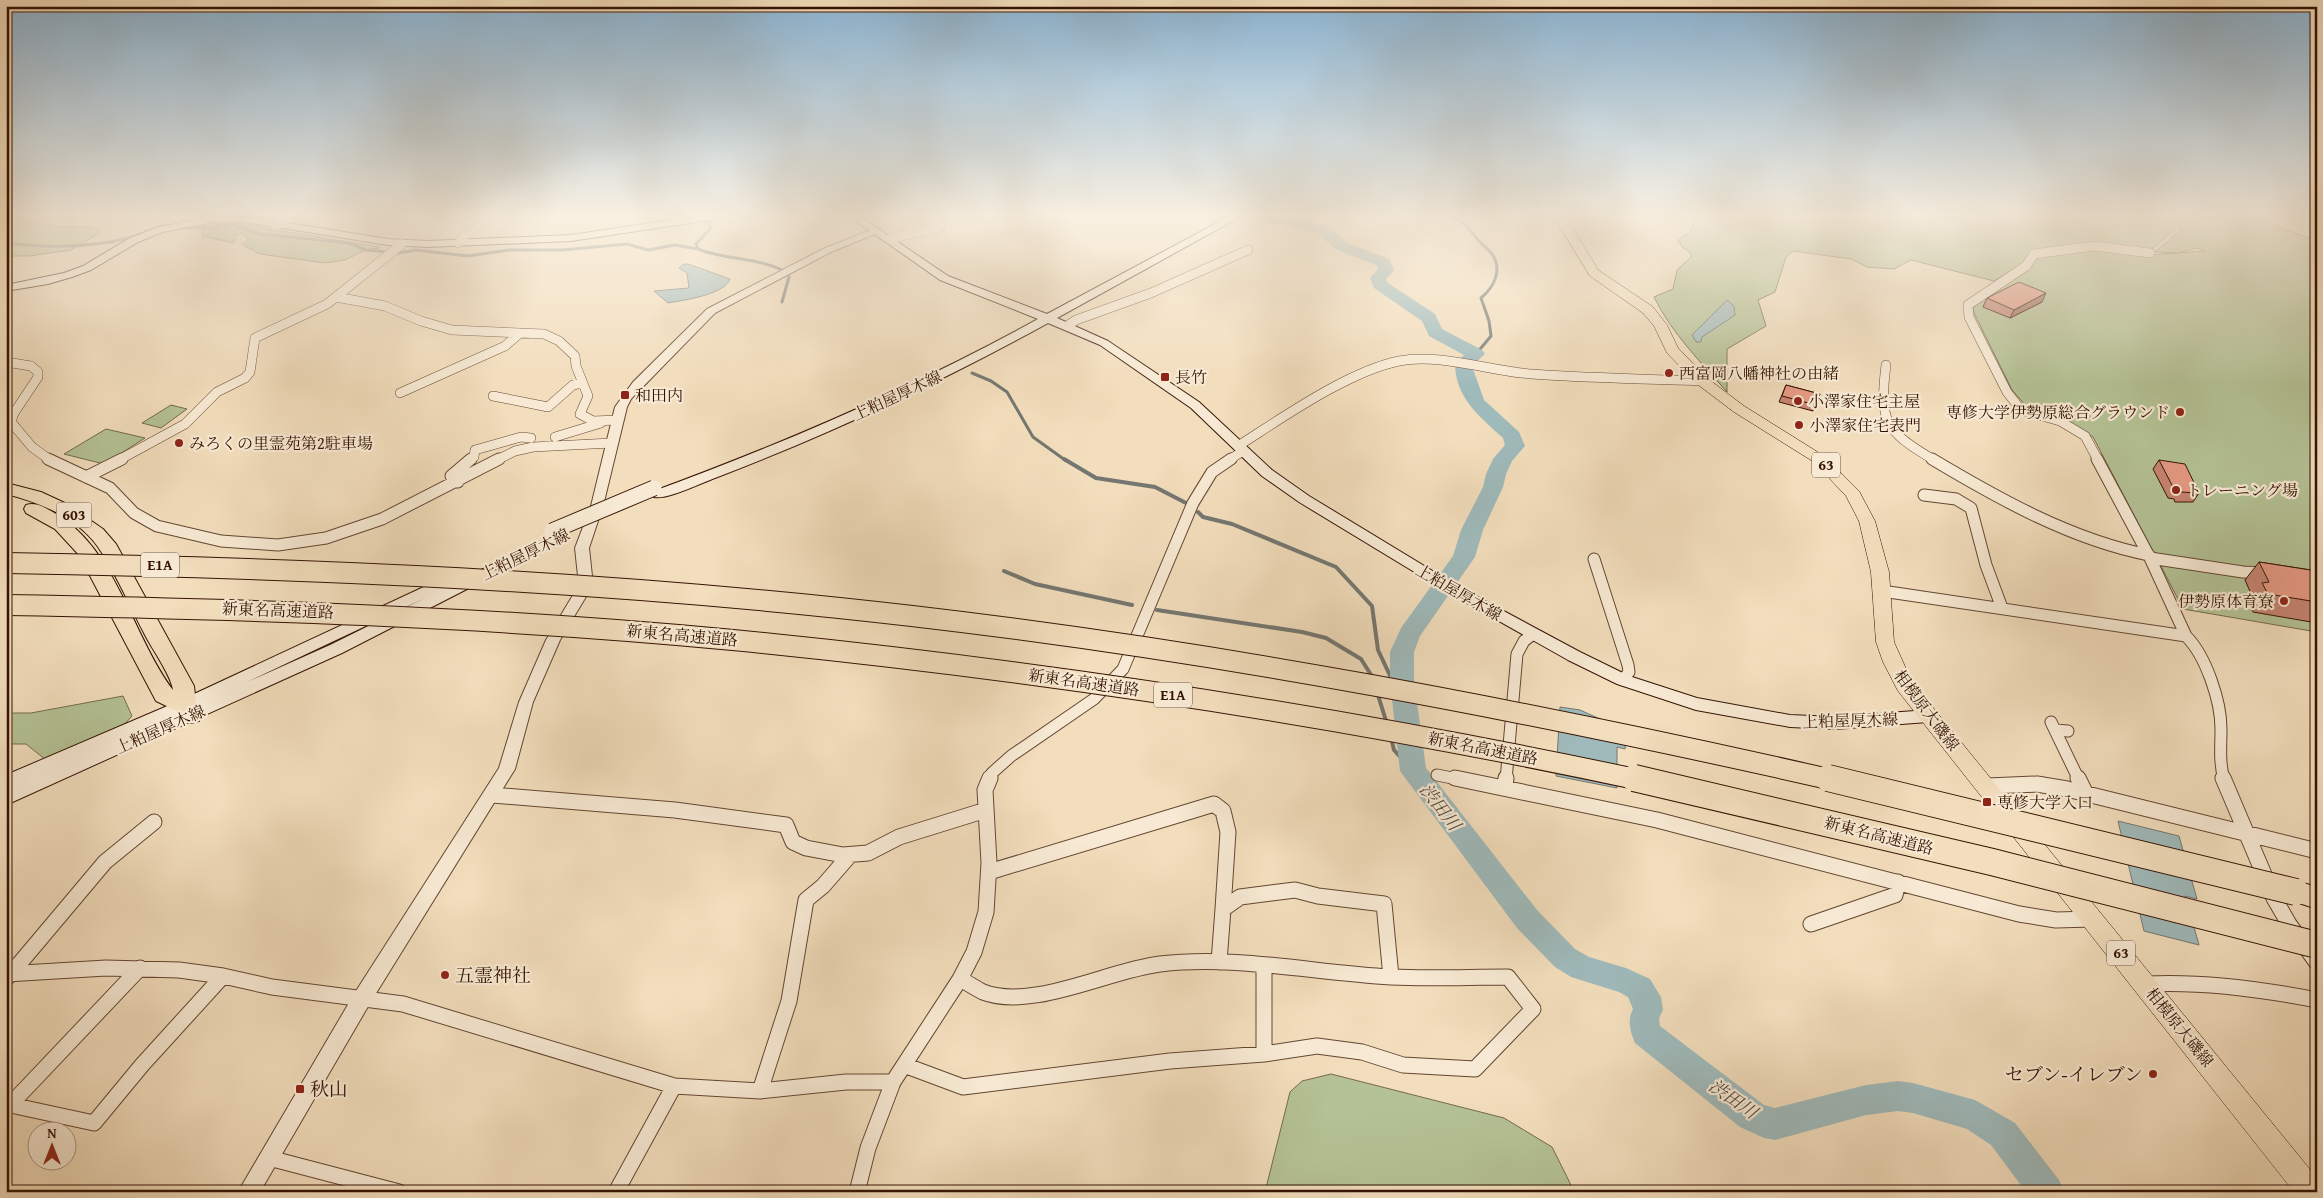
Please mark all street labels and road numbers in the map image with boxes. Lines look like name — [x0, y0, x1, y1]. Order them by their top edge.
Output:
street label: 上粕屋厚木線 — [848, 364, 946, 426]
road number: 63 — [1812, 452, 1840, 478]
road number: 603 — [56, 502, 92, 528]
street label: 上粕屋厚木線 — [477, 522, 573, 586]
road number: E1A — [141, 552, 179, 578]
street label: 上粕屋厚木線 — [1411, 558, 1507, 626]
street label: 新東名高速道路 — [222, 596, 334, 624]
street label: 新東名高速道路 — [625, 618, 739, 652]
street label: 新東名高速道路 — [1027, 662, 1141, 702]
street label: 相模原大磯線 — [1889, 664, 1965, 756]
road number: E1A — [1154, 682, 1192, 708]
street label: 上粕屋厚木線 — [111, 699, 209, 759]
street label: 上粕屋厚木線 — [1802, 706, 1898, 734]
street label: 新東名高速道路 — [1426, 726, 1540, 770]
street label: 新東名高速道路 — [1822, 810, 1936, 860]
road number: 63 — [2107, 940, 2135, 966]
street label: 相模原大磯線 — [2140, 982, 2220, 1072]

